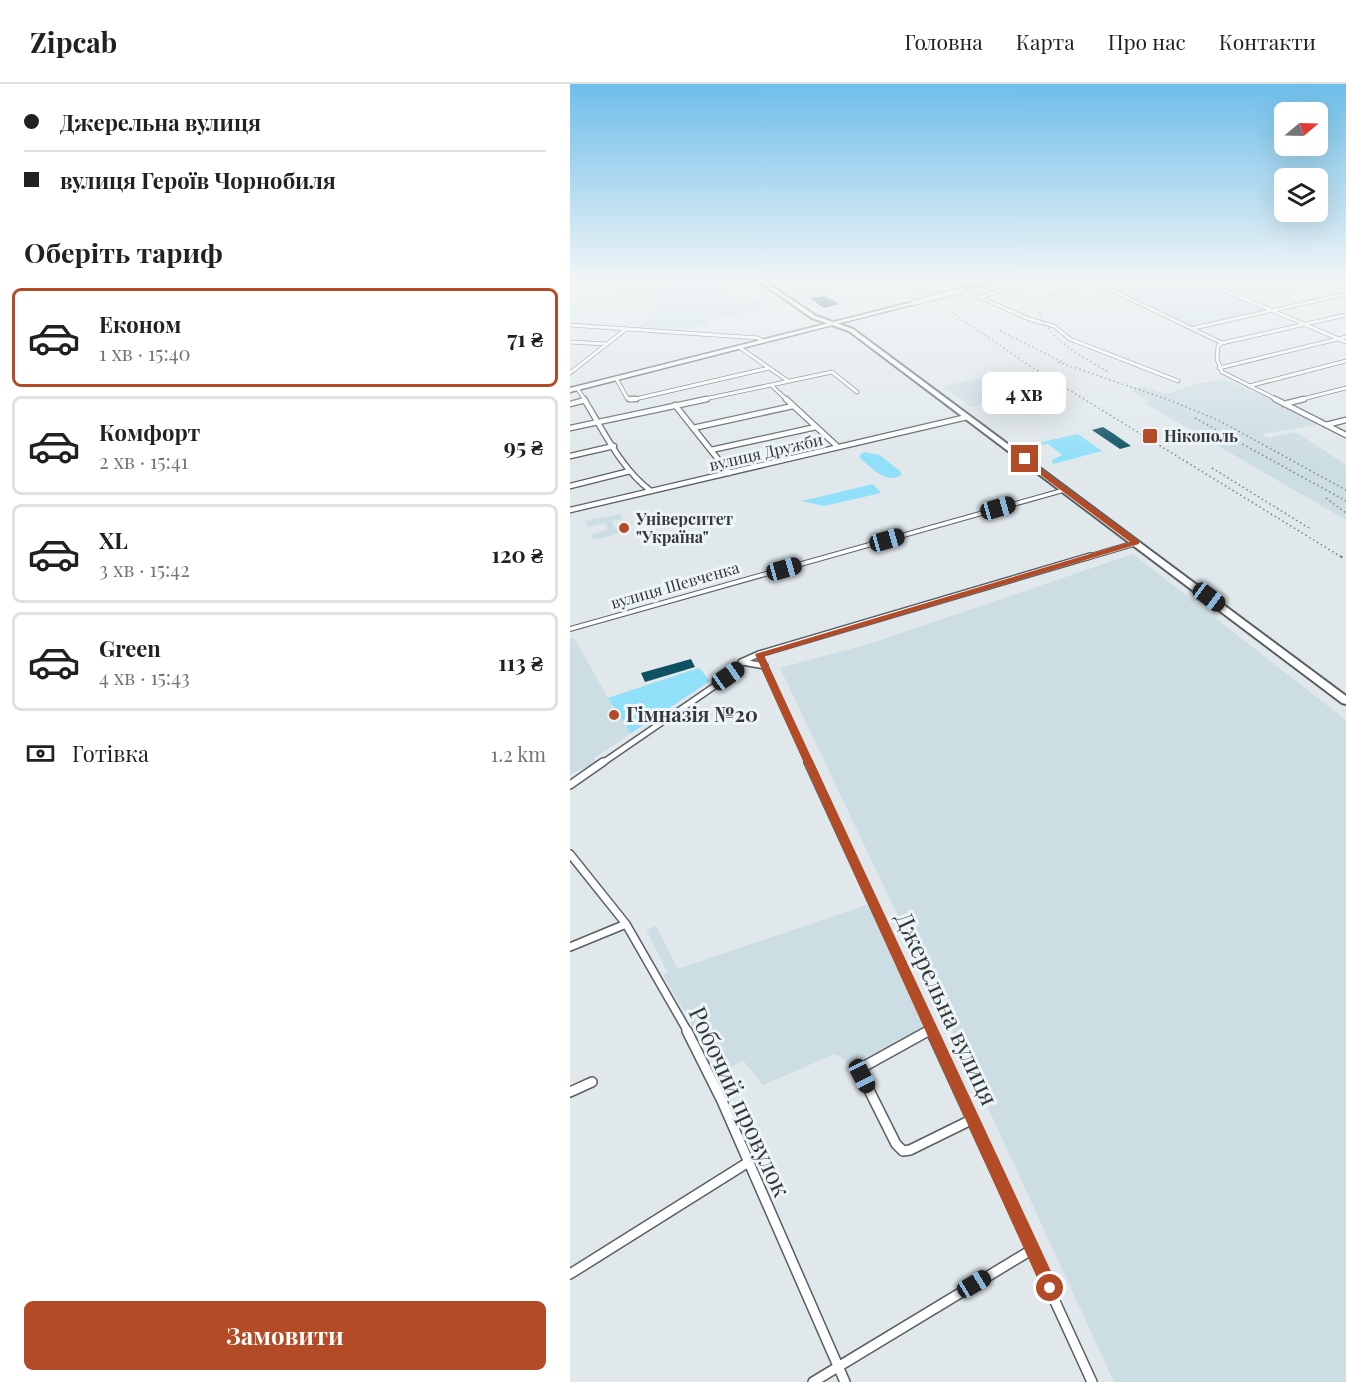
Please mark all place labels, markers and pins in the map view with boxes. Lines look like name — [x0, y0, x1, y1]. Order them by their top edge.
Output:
place label: Нікополь — [1164, 425, 1238, 446]
marker: Нікополь — [1141, 427, 1159, 445]
place label: Університет "Україна" — [635, 508, 733, 547]
marker: Університет "Україна" — [617, 521, 631, 535]
place label: Гімназія №20 — [626, 700, 758, 727]
marker: Гімназія №20 — [607, 708, 621, 722]

